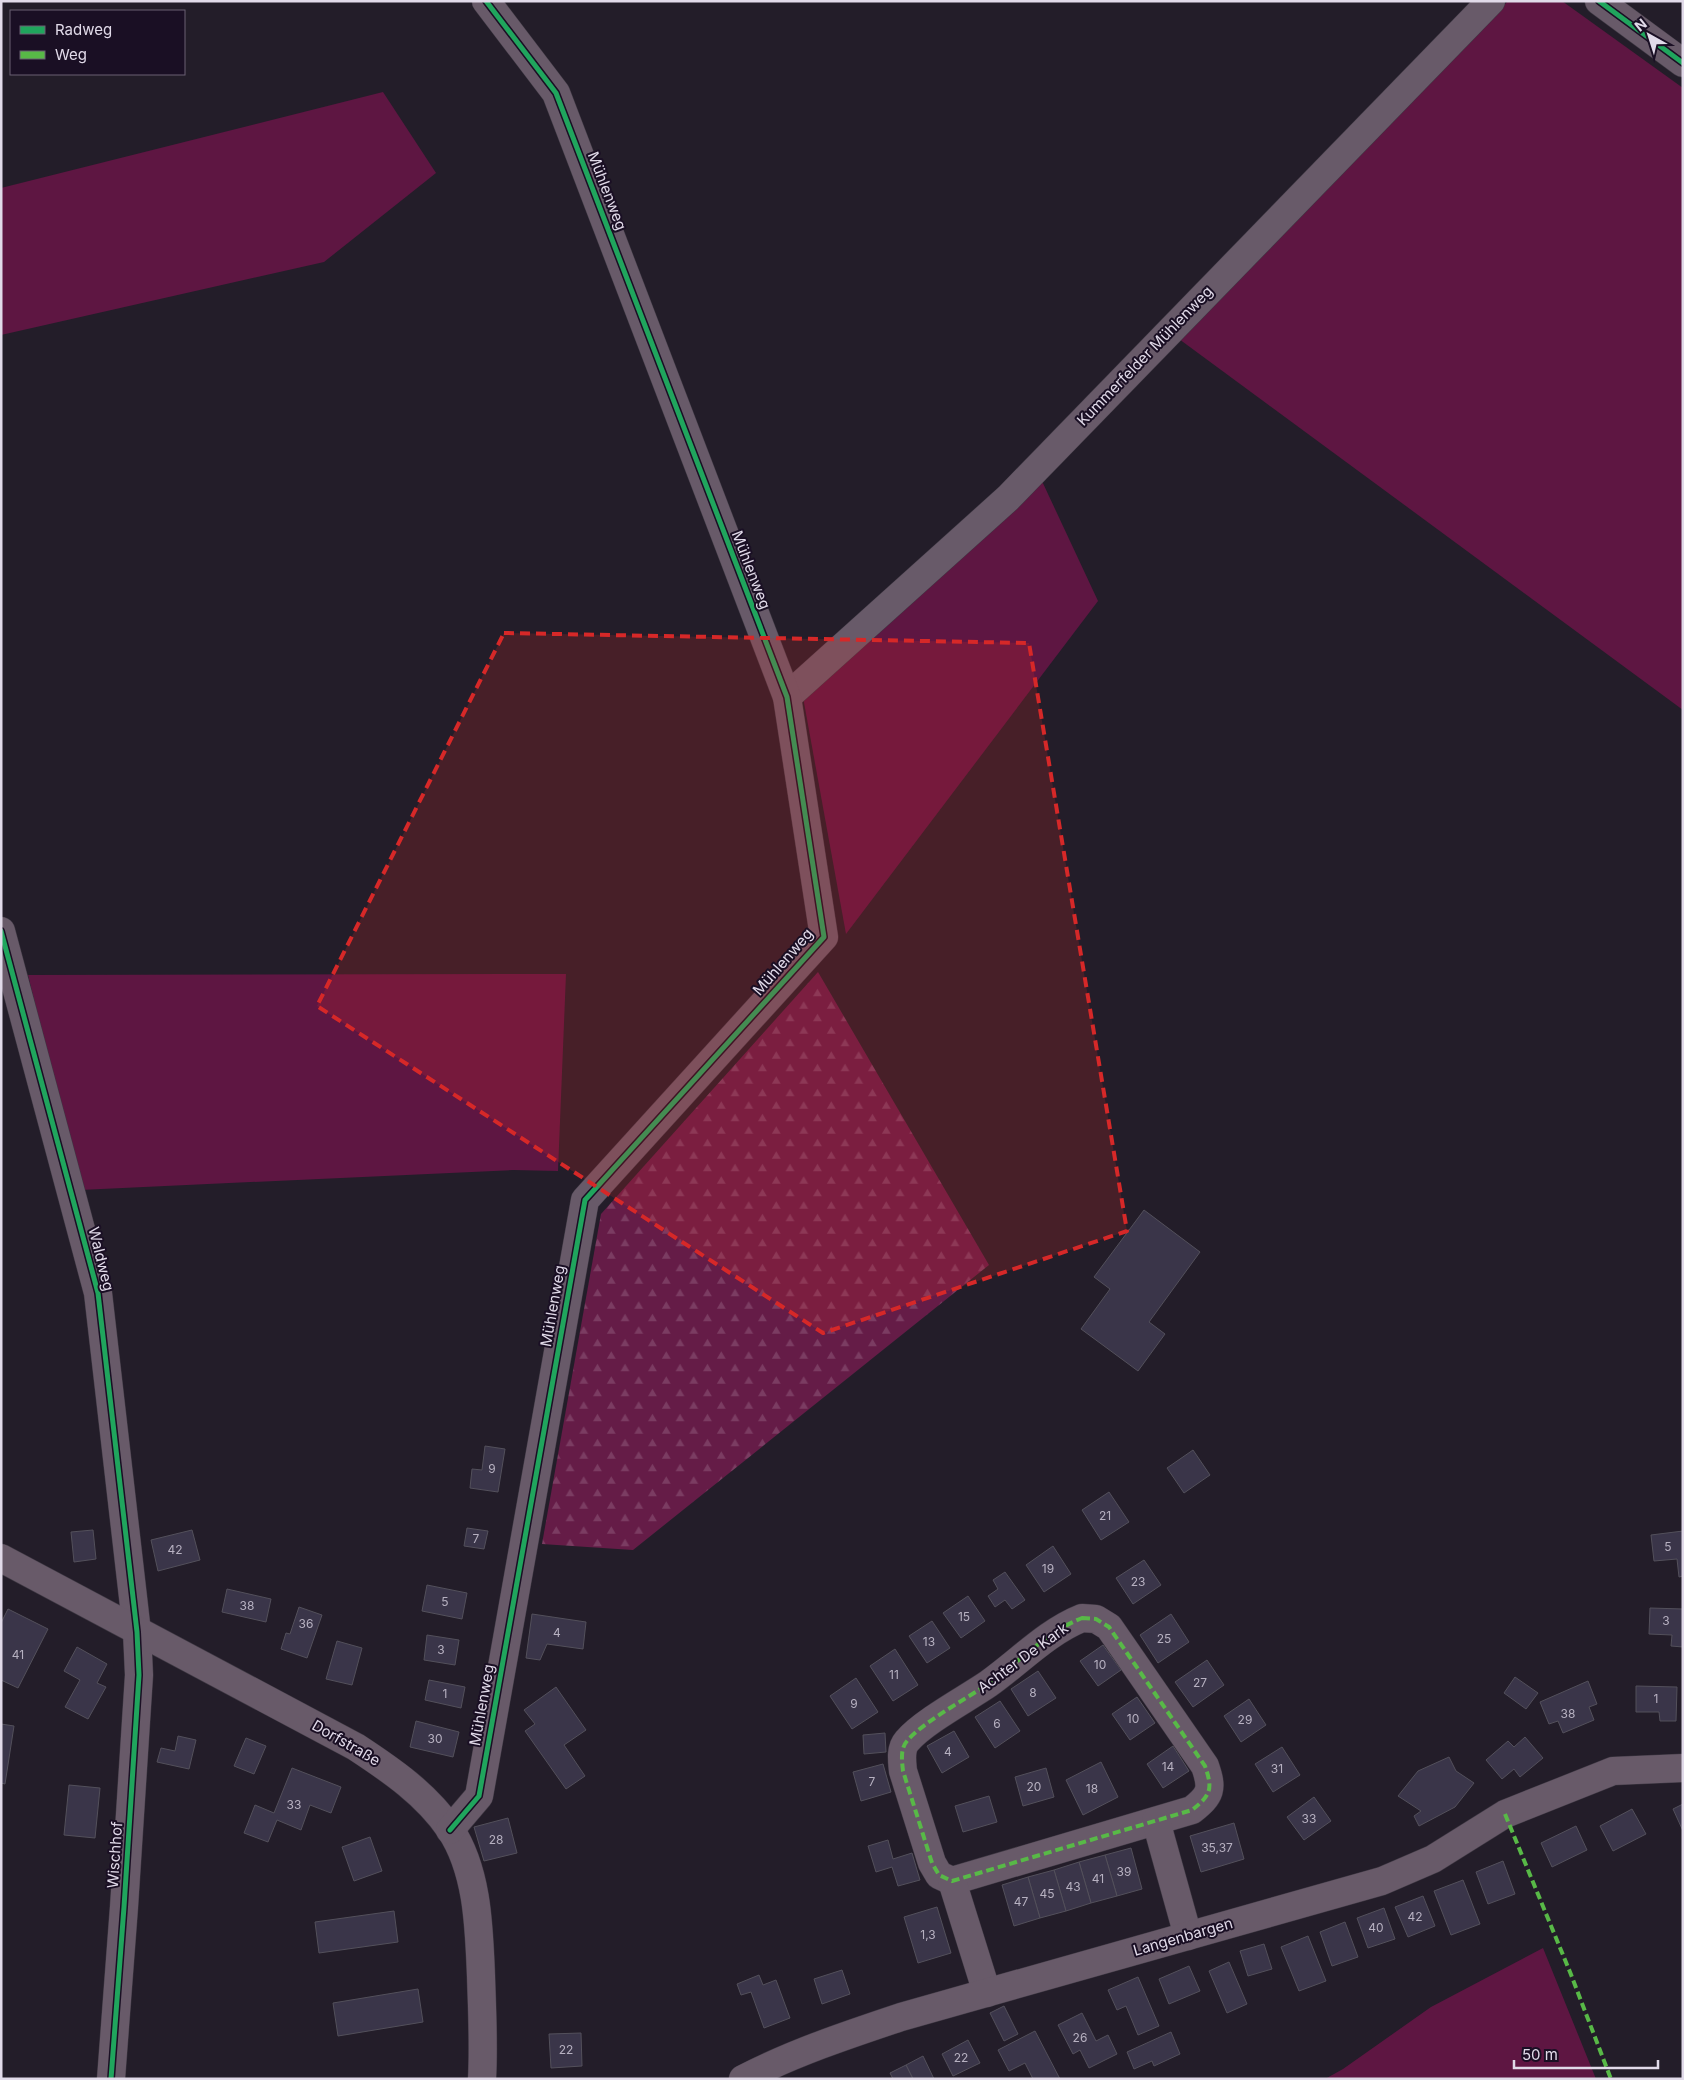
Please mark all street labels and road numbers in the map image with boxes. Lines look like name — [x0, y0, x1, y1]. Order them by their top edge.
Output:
street label: Mühlenweg — [584, 149, 631, 233]
street label: Kummerfelder Mühlenweg — [1073, 282, 1216, 430]
street label: Mühlenweg — [728, 528, 775, 612]
street label: Mühlenweg — [748, 924, 817, 999]
street label: Waldweg — [84, 1225, 119, 1293]
street label: Mühlenweg — [536, 1264, 569, 1348]
street label: Achter De Kark — [974, 1618, 1072, 1697]
street label: Mühlenweg — [465, 1663, 498, 1747]
street label: Dorfstraße — [309, 1715, 384, 1770]
street label: Wischhof — [103, 1820, 126, 1889]
street label: Langenbargen — [1131, 1913, 1235, 1960]

